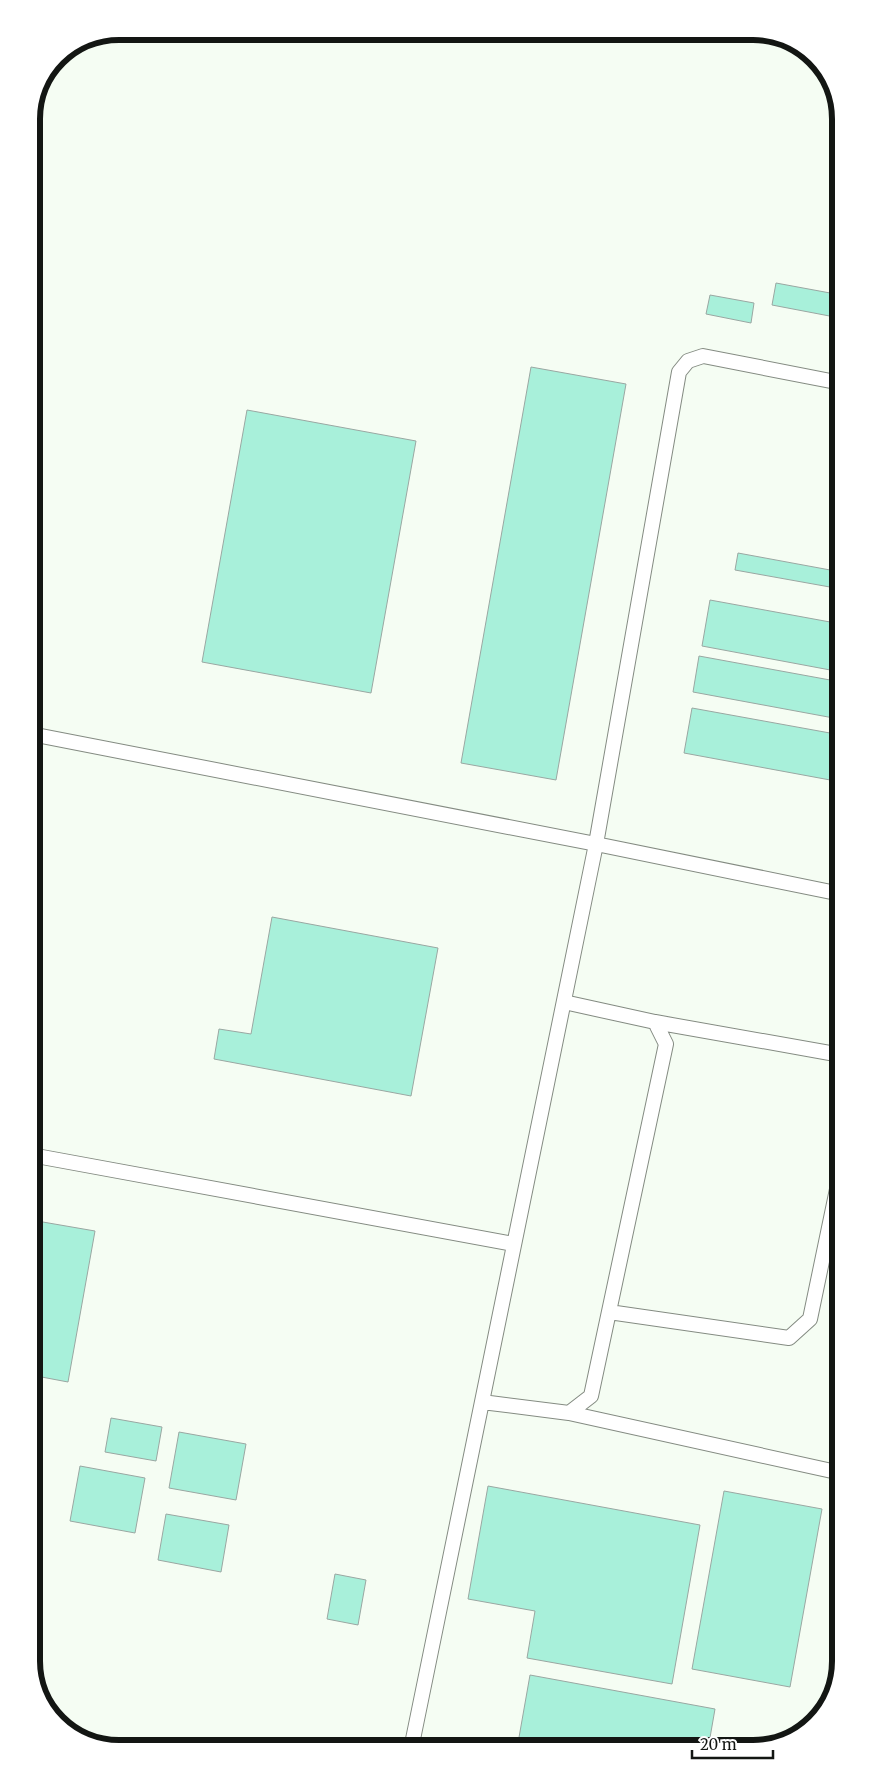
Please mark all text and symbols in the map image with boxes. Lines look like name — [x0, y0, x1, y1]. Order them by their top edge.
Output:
scale bar — [692, 1728, 773, 1760]
text: 20 m — [700, 1735, 737, 1754]

